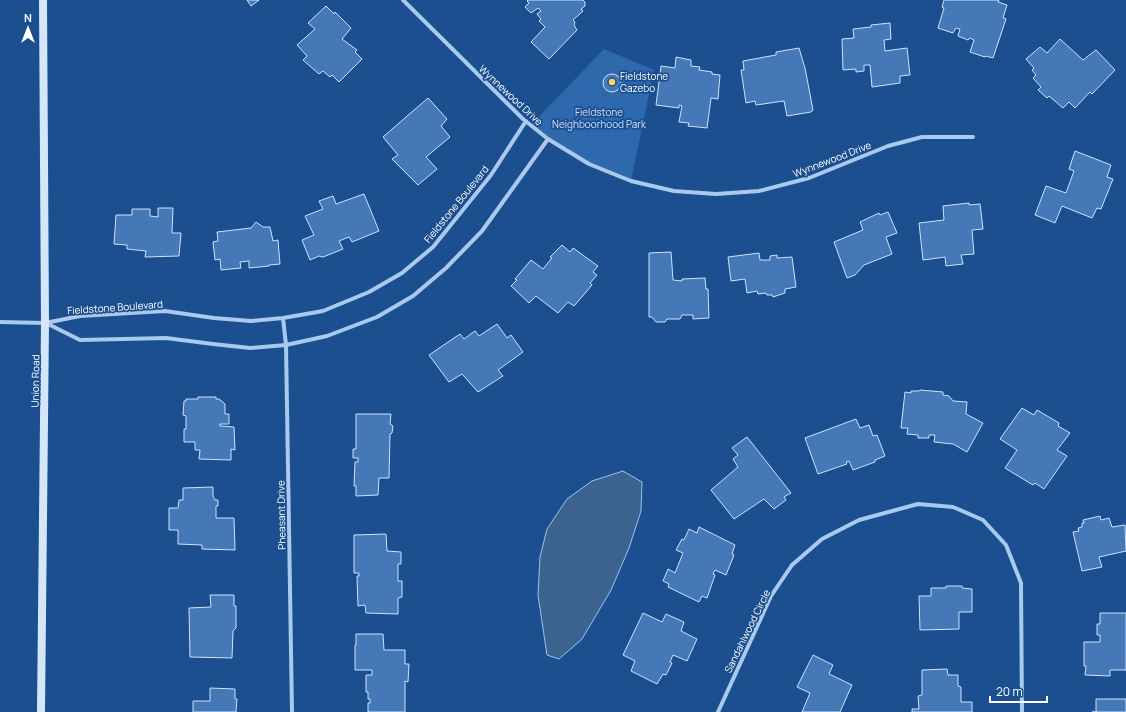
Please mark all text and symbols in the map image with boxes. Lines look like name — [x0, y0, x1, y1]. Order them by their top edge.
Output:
north arrow — [8, 8, 48, 48]
text: N — [24, 10, 32, 25]
street label: Wynnewood Drive — [476, 62, 546, 128]
place label: Fieldstone Gazebo — [620, 69, 668, 95]
marker: Fieldstone Gazebo — [607, 77, 617, 87]
park label: Fieldstone Neighboorhood Park — [552, 105, 647, 131]
street label: Wynnewood Drive — [791, 138, 873, 180]
street label: Fieldstone Boulevard — [420, 162, 492, 246]
street label: Fieldstone Boulevard — [67, 297, 163, 317]
street label: Union Road — [28, 354, 42, 408]
street label: Pheasant Drive — [273, 480, 289, 550]
street label: Sandahlwood Circle — [721, 587, 773, 675]
scale bar — [990, 678, 1047, 704]
text: 20 m — [996, 683, 1023, 700]

